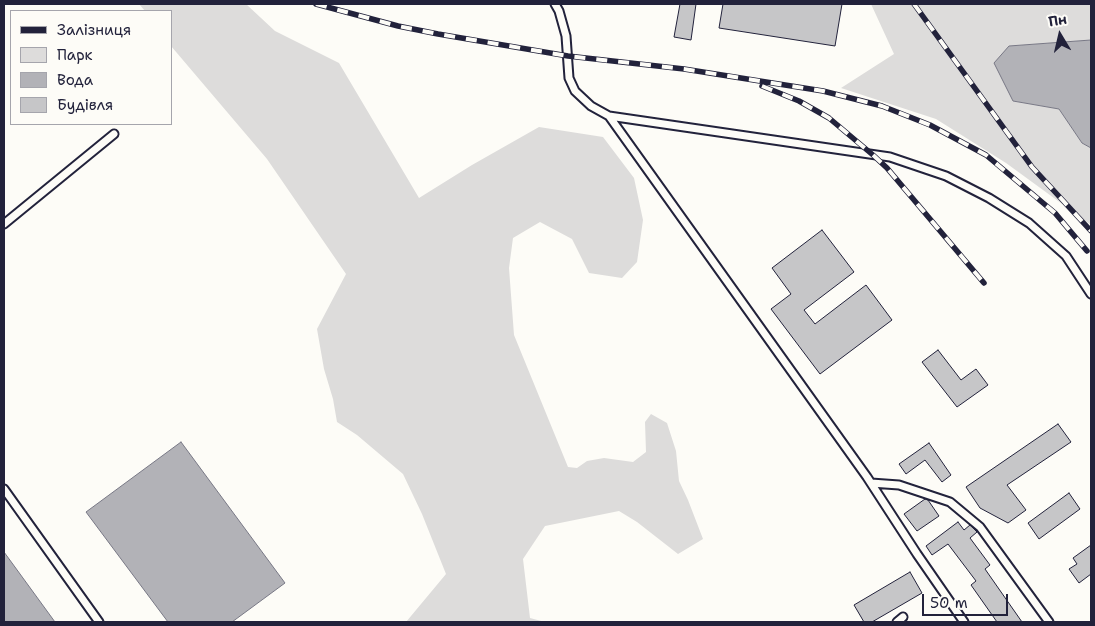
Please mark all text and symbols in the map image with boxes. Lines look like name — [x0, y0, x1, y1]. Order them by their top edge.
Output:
legend — [10, 10, 172, 125]
north arrow — [1035, 10, 1085, 60]
text: Пн — [1047, 10, 1068, 31]
text: Залізниця — [57, 20, 131, 40]
text: Парк — [57, 45, 93, 65]
text: Вода — [57, 70, 93, 90]
text: Будівля — [57, 95, 113, 115]
scale bar — [925, 584, 1011, 616]
text: 50 m — [930, 593, 968, 613]

